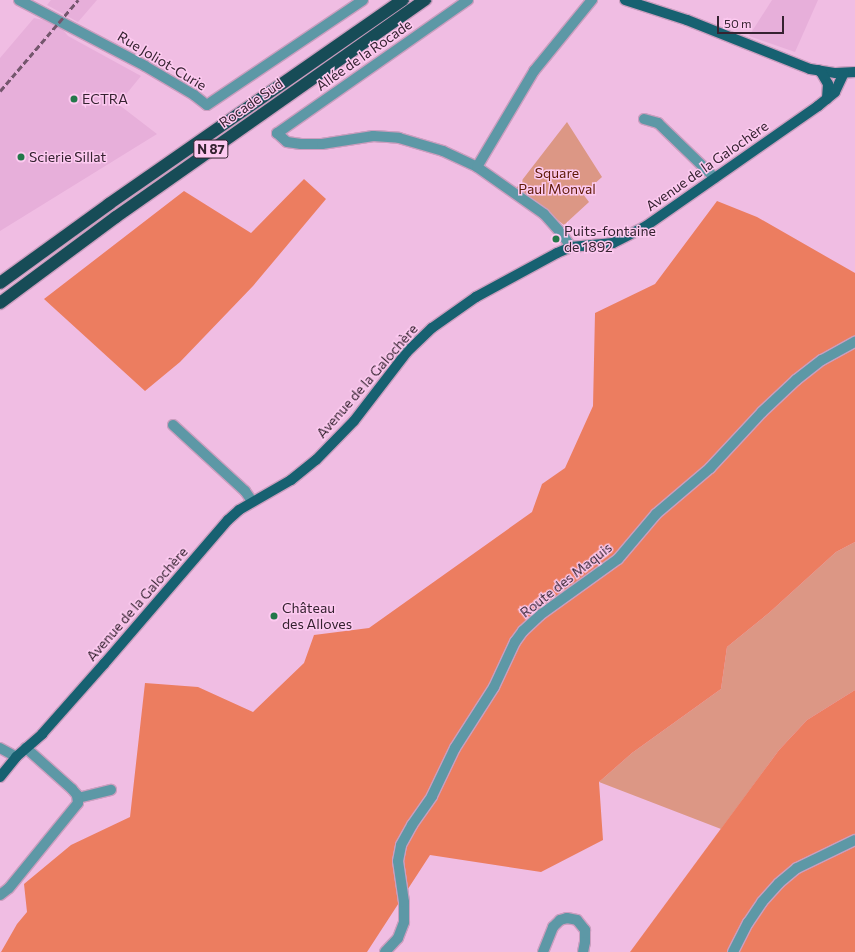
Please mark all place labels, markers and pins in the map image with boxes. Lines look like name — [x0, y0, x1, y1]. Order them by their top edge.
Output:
place label: ECTRA — [82, 91, 128, 107]
marker: ECTRA — [69, 94, 79, 104]
place label: Scierie Sillat — [29, 149, 106, 165]
marker: Scierie Sillat — [16, 152, 26, 162]
place label: Puits-fontaine de 1892 — [564, 223, 656, 256]
marker: Puits-fontaine de 1892 — [551, 234, 561, 244]
place label: Château des Alloves — [282, 600, 352, 632]
marker: Château des Alloves — [269, 611, 279, 621]

